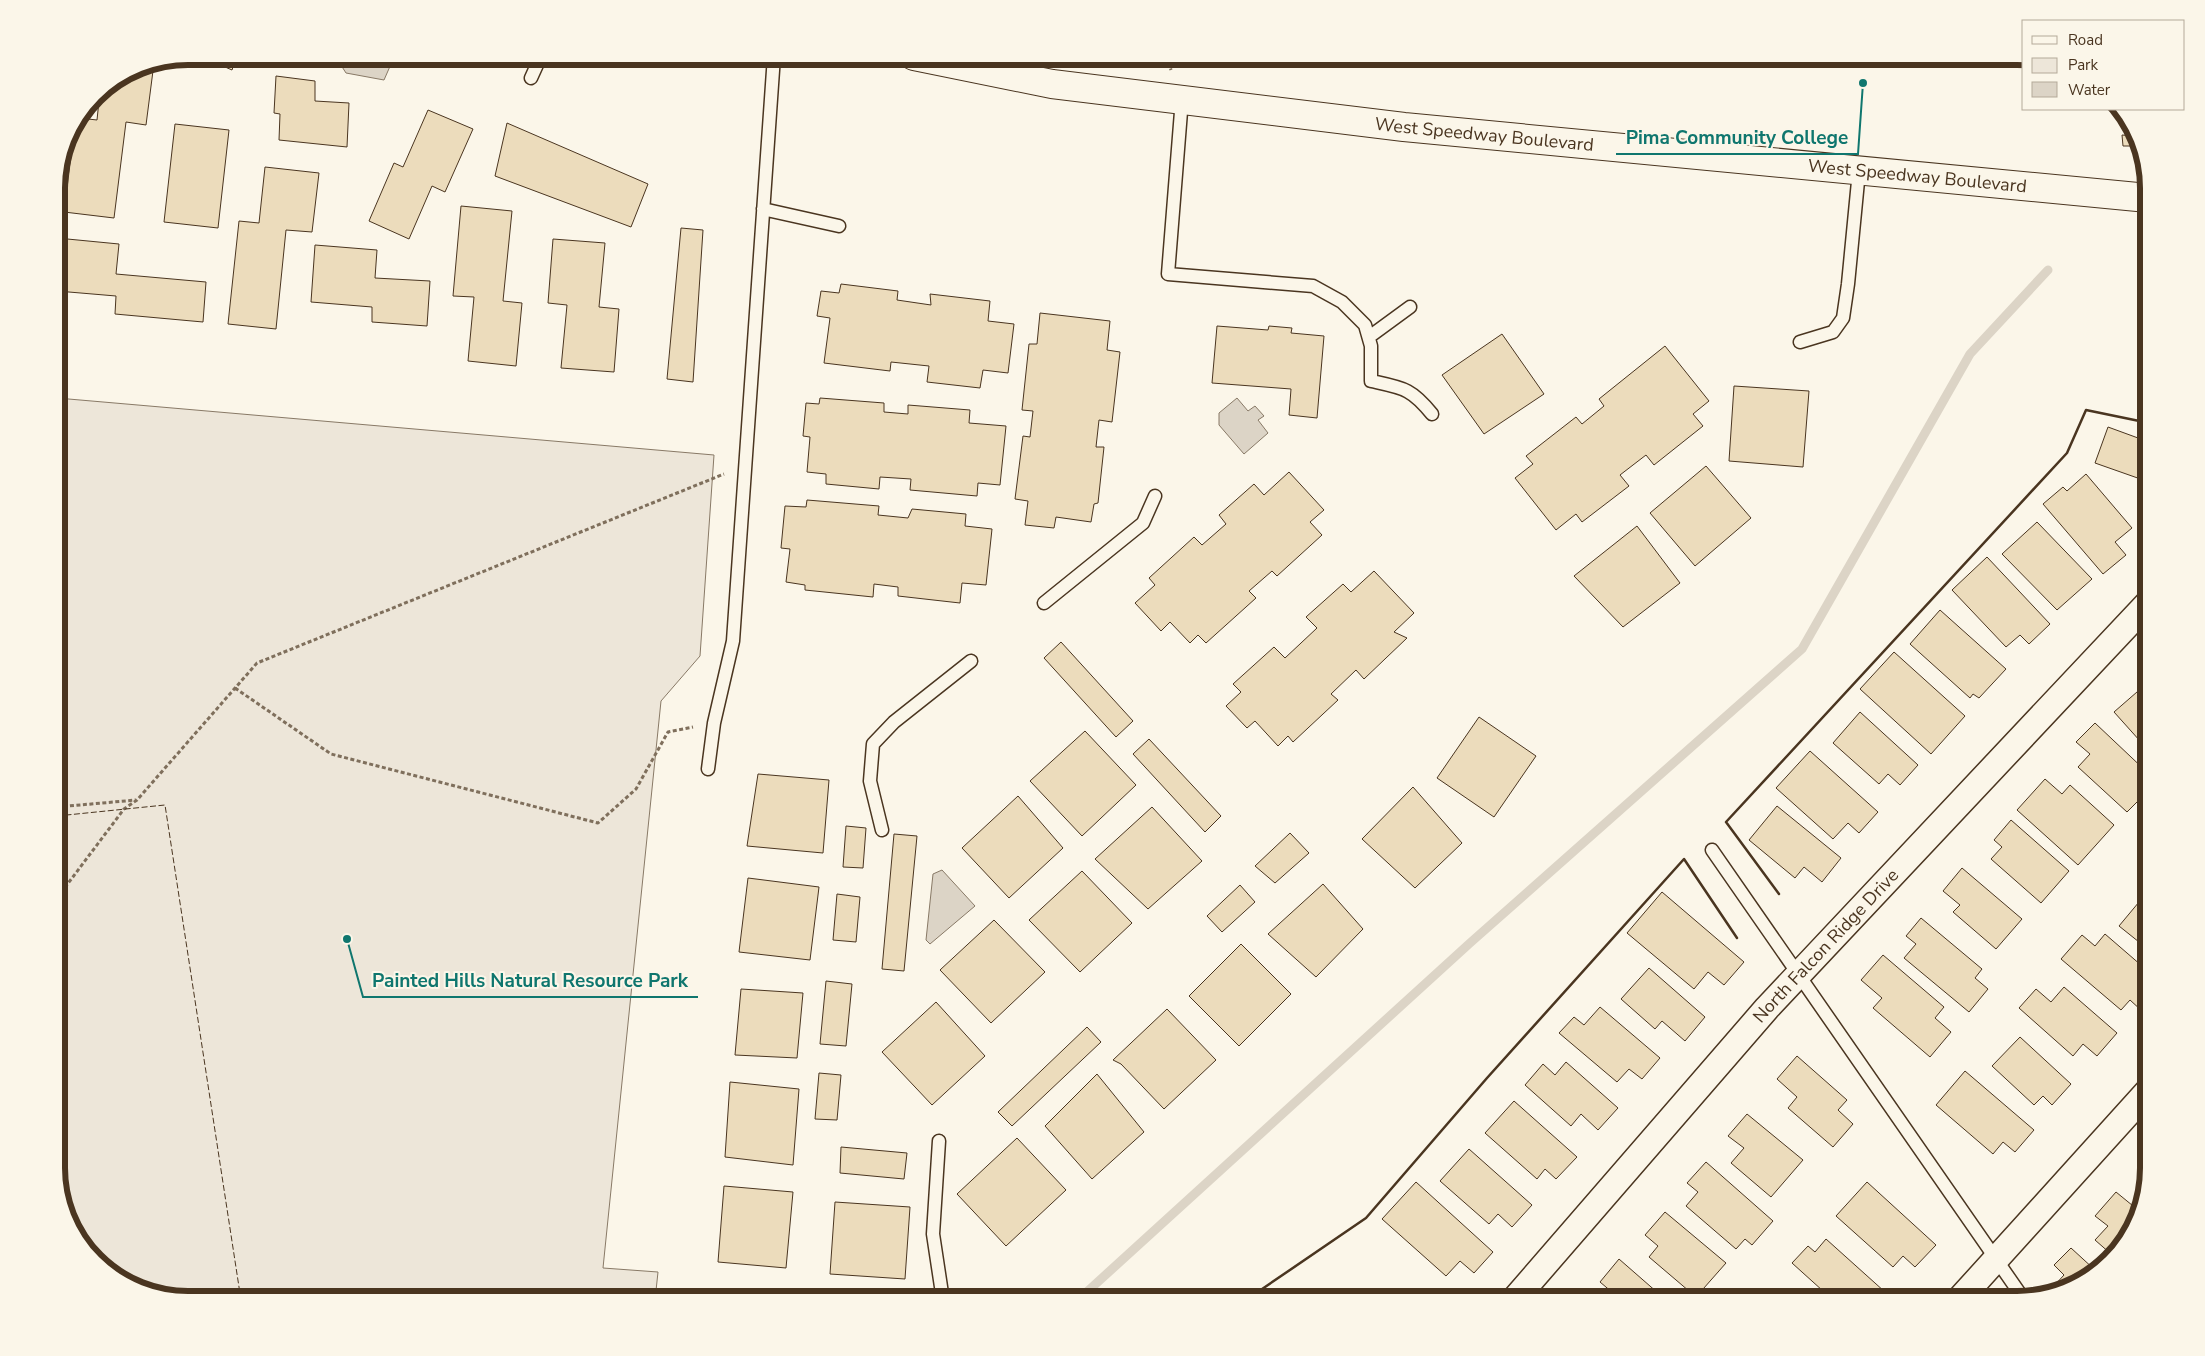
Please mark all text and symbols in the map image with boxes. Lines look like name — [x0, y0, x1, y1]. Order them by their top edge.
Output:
legend — [2022, 20, 2185, 110]
text: Road — [2068, 30, 2103, 50]
text: Park — [2068, 55, 2098, 75]
text: Water — [2068, 80, 2111, 100]
street label: West Speedway Boulevard — [1373, 112, 1595, 157]
callout: Pima Community College — [1616, 120, 1858, 154]
text: Pima Community College — [1626, 125, 1848, 151]
street label: West Speedway Boulevard — [1807, 154, 2028, 198]
street label: North Falcon Ridge Drive — [1748, 863, 1904, 1028]
callout: Painted Hills Natural Resource Park — [363, 963, 698, 997]
text: Painted Hills Natural Resource Park — [372, 968, 689, 994]

